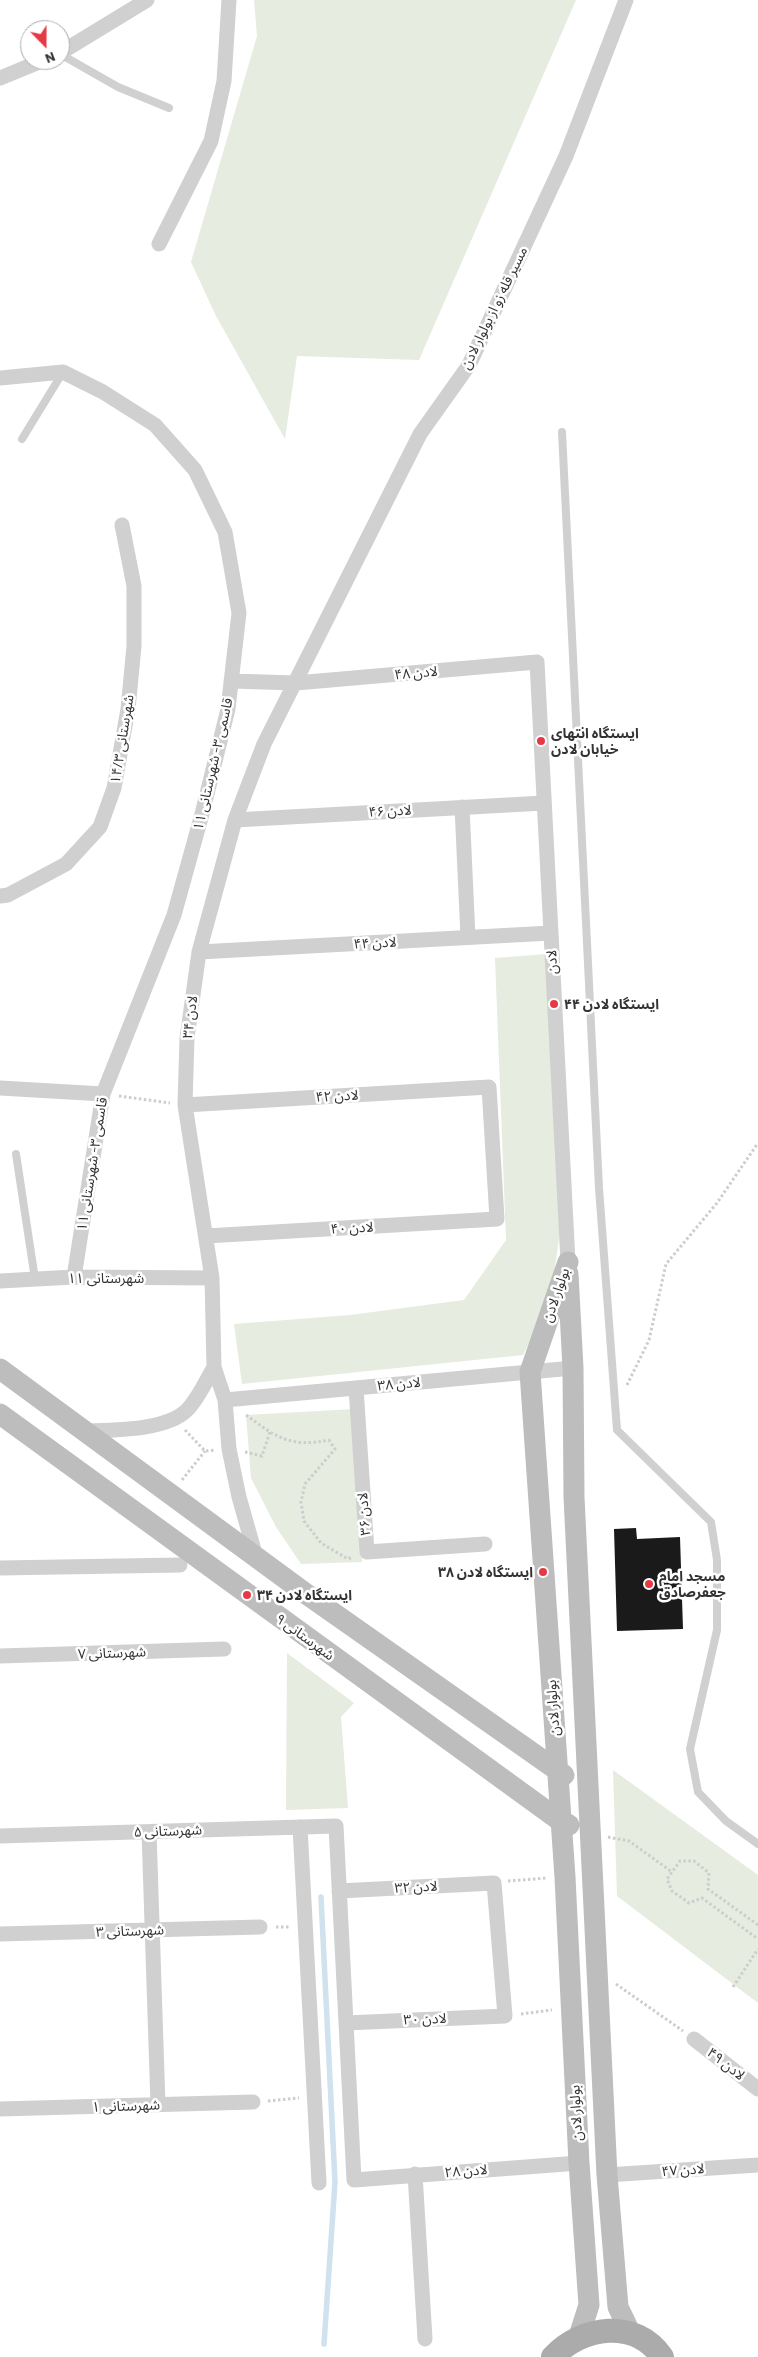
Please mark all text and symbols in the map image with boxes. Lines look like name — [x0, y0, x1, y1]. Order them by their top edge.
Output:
north arrow — [20, 20, 70, 70]
text: N — [43, 49, 58, 68]
street label: مسیر قله زو از بولوار لادن — [457, 244, 531, 372]
street label: لادن ۴۸ — [394, 663, 438, 683]
street label: شهرستانی ۱۴/۳ — [107, 693, 137, 785]
street label: قاسمی ۳- شهرستانی ۱۱ — [190, 696, 236, 832]
place label: ایستگاه انتهای خیابان لادن — [551, 725, 639, 758]
marker: ایستگاه انتهای خیابان لادن — [535, 735, 547, 747]
street label: لادن ۴۶ — [368, 801, 412, 821]
street label: لادن ۴۴ — [353, 933, 397, 953]
street label: لادن — [543, 949, 561, 975]
street label: لادن ۳۴ — [179, 995, 201, 1039]
place label: ایستگاه لادن ۴۴ — [564, 996, 659, 1012]
marker: ایستگاه لادن ۴۴ — [548, 998, 560, 1010]
street label: لادن ۴۲ — [315, 1086, 359, 1106]
street label: قاسمی ۳- شهرستانی ۱۱ — [73, 1096, 111, 1232]
street label: لادن ۴۰ — [330, 1218, 374, 1238]
street label: بولوار لادن — [539, 1266, 573, 1324]
street label: شهرستانی ۱۱ — [68, 1270, 144, 1286]
street label: لادن ۳۸ — [377, 1374, 421, 1394]
street label: لادن ۳۶ — [354, 1492, 374, 1536]
place label: ایستگاه لادن ۳۸ — [438, 1564, 533, 1580]
marker: ایستگاه لادن ۳۸ — [537, 1566, 549, 1578]
place label: مسجد امام جعفرصادق — [659, 1568, 726, 1600]
marker: مسجد امام جعفرصادق — [643, 1578, 655, 1590]
place label: ایستگاه لادن ۳۴ — [257, 1587, 352, 1603]
marker: ایستگاه لادن ۳۴ — [241, 1589, 253, 1601]
street label: شهرستانی ۹ — [272, 1610, 338, 1664]
street label: شهرستانی ۷ — [78, 1643, 146, 1663]
street label: بولوار لادن — [543, 1679, 563, 1737]
street label: شهرستانی ۵ — [134, 1821, 202, 1841]
street label: لادن ۳۲ — [394, 1877, 438, 1897]
street label: شهرستانی ۳ — [96, 1921, 164, 1941]
street label: لادن ۳۰ — [403, 2010, 447, 2028]
street label: لادن ۴۹ — [704, 2044, 748, 2084]
street label: بولوار لادن — [566, 2084, 586, 2142]
street label: شهرستانی ۱ — [92, 2096, 160, 2116]
street label: لادن ۴۷ — [661, 2160, 705, 2180]
street label: لادن ۲۸ — [444, 2161, 488, 2181]

